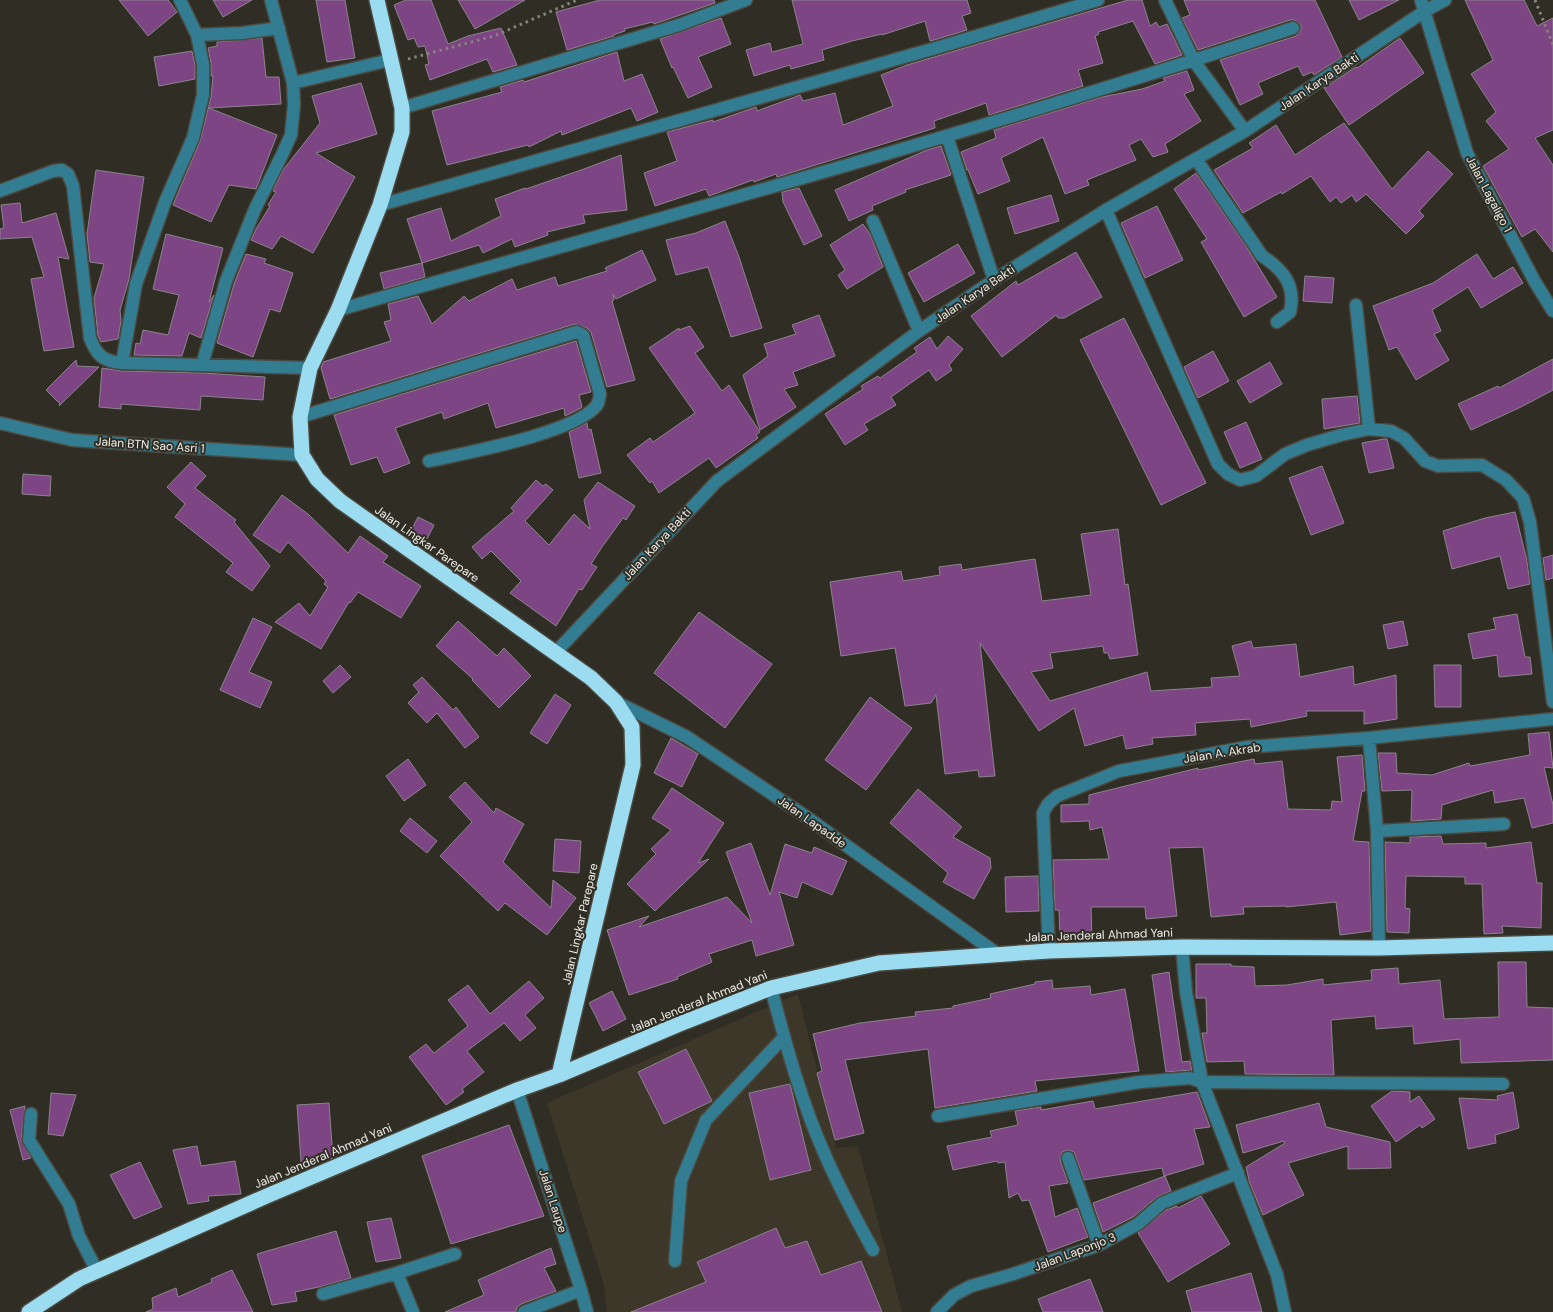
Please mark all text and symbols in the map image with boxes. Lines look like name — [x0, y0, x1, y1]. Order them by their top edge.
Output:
street label: Jalan Karya Bakti — [1276, 49, 1362, 115]
street label: Jalan Lagaligo 1 — [1462, 153, 1516, 235]
street label: Jalan Karya Bakti — [932, 261, 1018, 327]
street label: Jalan BTN Sao Asri 1 — [95, 433, 205, 457]
street label: Jalan Lingkar Parepare — [372, 502, 483, 586]
street label: Jalan Karya Bakti — [619, 504, 695, 583]
street label: Jalan A. Akrab — [1182, 739, 1262, 767]
street label: Jalan Lapadde — [774, 792, 850, 852]
street label: Jalan Lingkar Parepare — [558, 862, 602, 986]
street label: Jalan Jenderal Ahmad Yani — [1025, 924, 1173, 946]
street label: Jalan Jenderal Ahmad Yani — [626, 967, 770, 1037]
street label: Jalan Jenderal Ahmad Yani — [252, 1120, 394, 1192]
street label: Jalan Laupe — [535, 1167, 571, 1235]
street label: Jalan Laponjo 3 — [1032, 1229, 1118, 1275]

